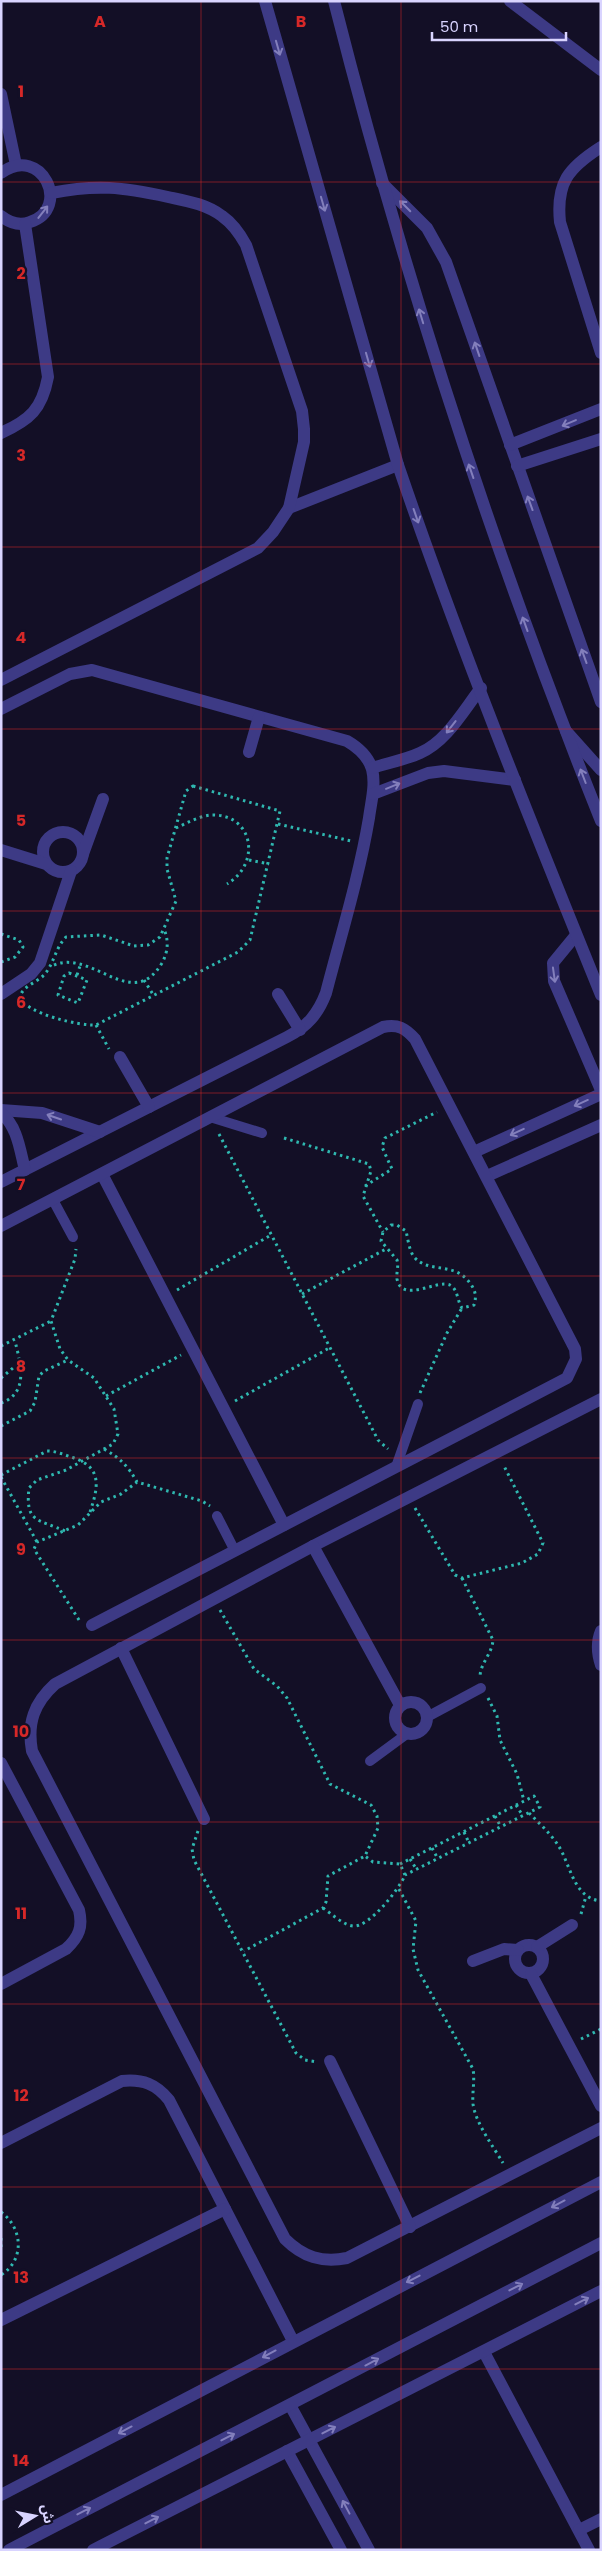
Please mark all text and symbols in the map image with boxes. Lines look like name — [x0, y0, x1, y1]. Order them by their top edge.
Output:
text: A — [94, 10, 106, 33]
text: B — [296, 10, 306, 33]
scale bar — [432, 10, 566, 42]
text: 50 m — [440, 16, 478, 37]
one-way arrow — [274, 40, 284, 56]
text: 1 — [18, 80, 24, 103]
one-way arrow — [319, 196, 329, 212]
one-way arrow — [399, 200, 411, 213]
one-way arrow — [38, 205, 48, 219]
text: 2 — [16, 262, 26, 285]
one-way arrow — [416, 309, 426, 325]
one-way arrow — [472, 342, 481, 358]
one-way arrow — [364, 352, 374, 368]
one-way arrow — [562, 418, 577, 428]
text: 3 — [16, 444, 26, 467]
one-way arrow — [466, 464, 475, 479]
one-way arrow — [525, 496, 534, 511]
one-way arrow — [412, 508, 421, 523]
one-way arrow — [520, 617, 529, 632]
text: 4 — [16, 626, 27, 649]
one-way arrow — [579, 648, 589, 664]
one-way arrow — [446, 720, 456, 734]
one-way arrow — [578, 769, 587, 784]
one-way arrow — [385, 780, 400, 790]
text: 5 — [16, 809, 26, 832]
one-way arrow — [549, 967, 559, 983]
text: 6 — [16, 991, 26, 1014]
one-way arrow — [574, 1098, 589, 1108]
one-way arrow — [47, 1112, 62, 1121]
one-way arrow — [510, 1127, 525, 1137]
text: 7 — [17, 1173, 26, 1196]
text: 8 — [16, 1355, 26, 1378]
text: 9 — [16, 1538, 26, 1561]
text: 10 — [13, 1720, 29, 1743]
text: 11 — [15, 1902, 27, 1925]
text: 12 — [13, 2084, 29, 2107]
one-way arrow — [550, 2199, 565, 2209]
text: 13 — [13, 2266, 29, 2289]
one-way arrow — [406, 2274, 421, 2284]
one-way arrow — [508, 2282, 523, 2291]
one-way arrow — [575, 2296, 590, 2306]
one-way arrow — [262, 2350, 277, 2359]
one-way arrow — [364, 2357, 379, 2366]
one-way arrow — [118, 2425, 133, 2435]
one-way arrow — [321, 2425, 336, 2435]
one-way arrow — [220, 2432, 235, 2441]
text: 14 — [13, 2449, 30, 2472]
north arrow — [10, 2491, 60, 2541]
one-way arrow — [341, 2500, 350, 2515]
text: ش — [36, 2503, 59, 2525]
one-way arrow — [76, 2506, 91, 2516]
one-way arrow — [145, 2515, 160, 2525]

